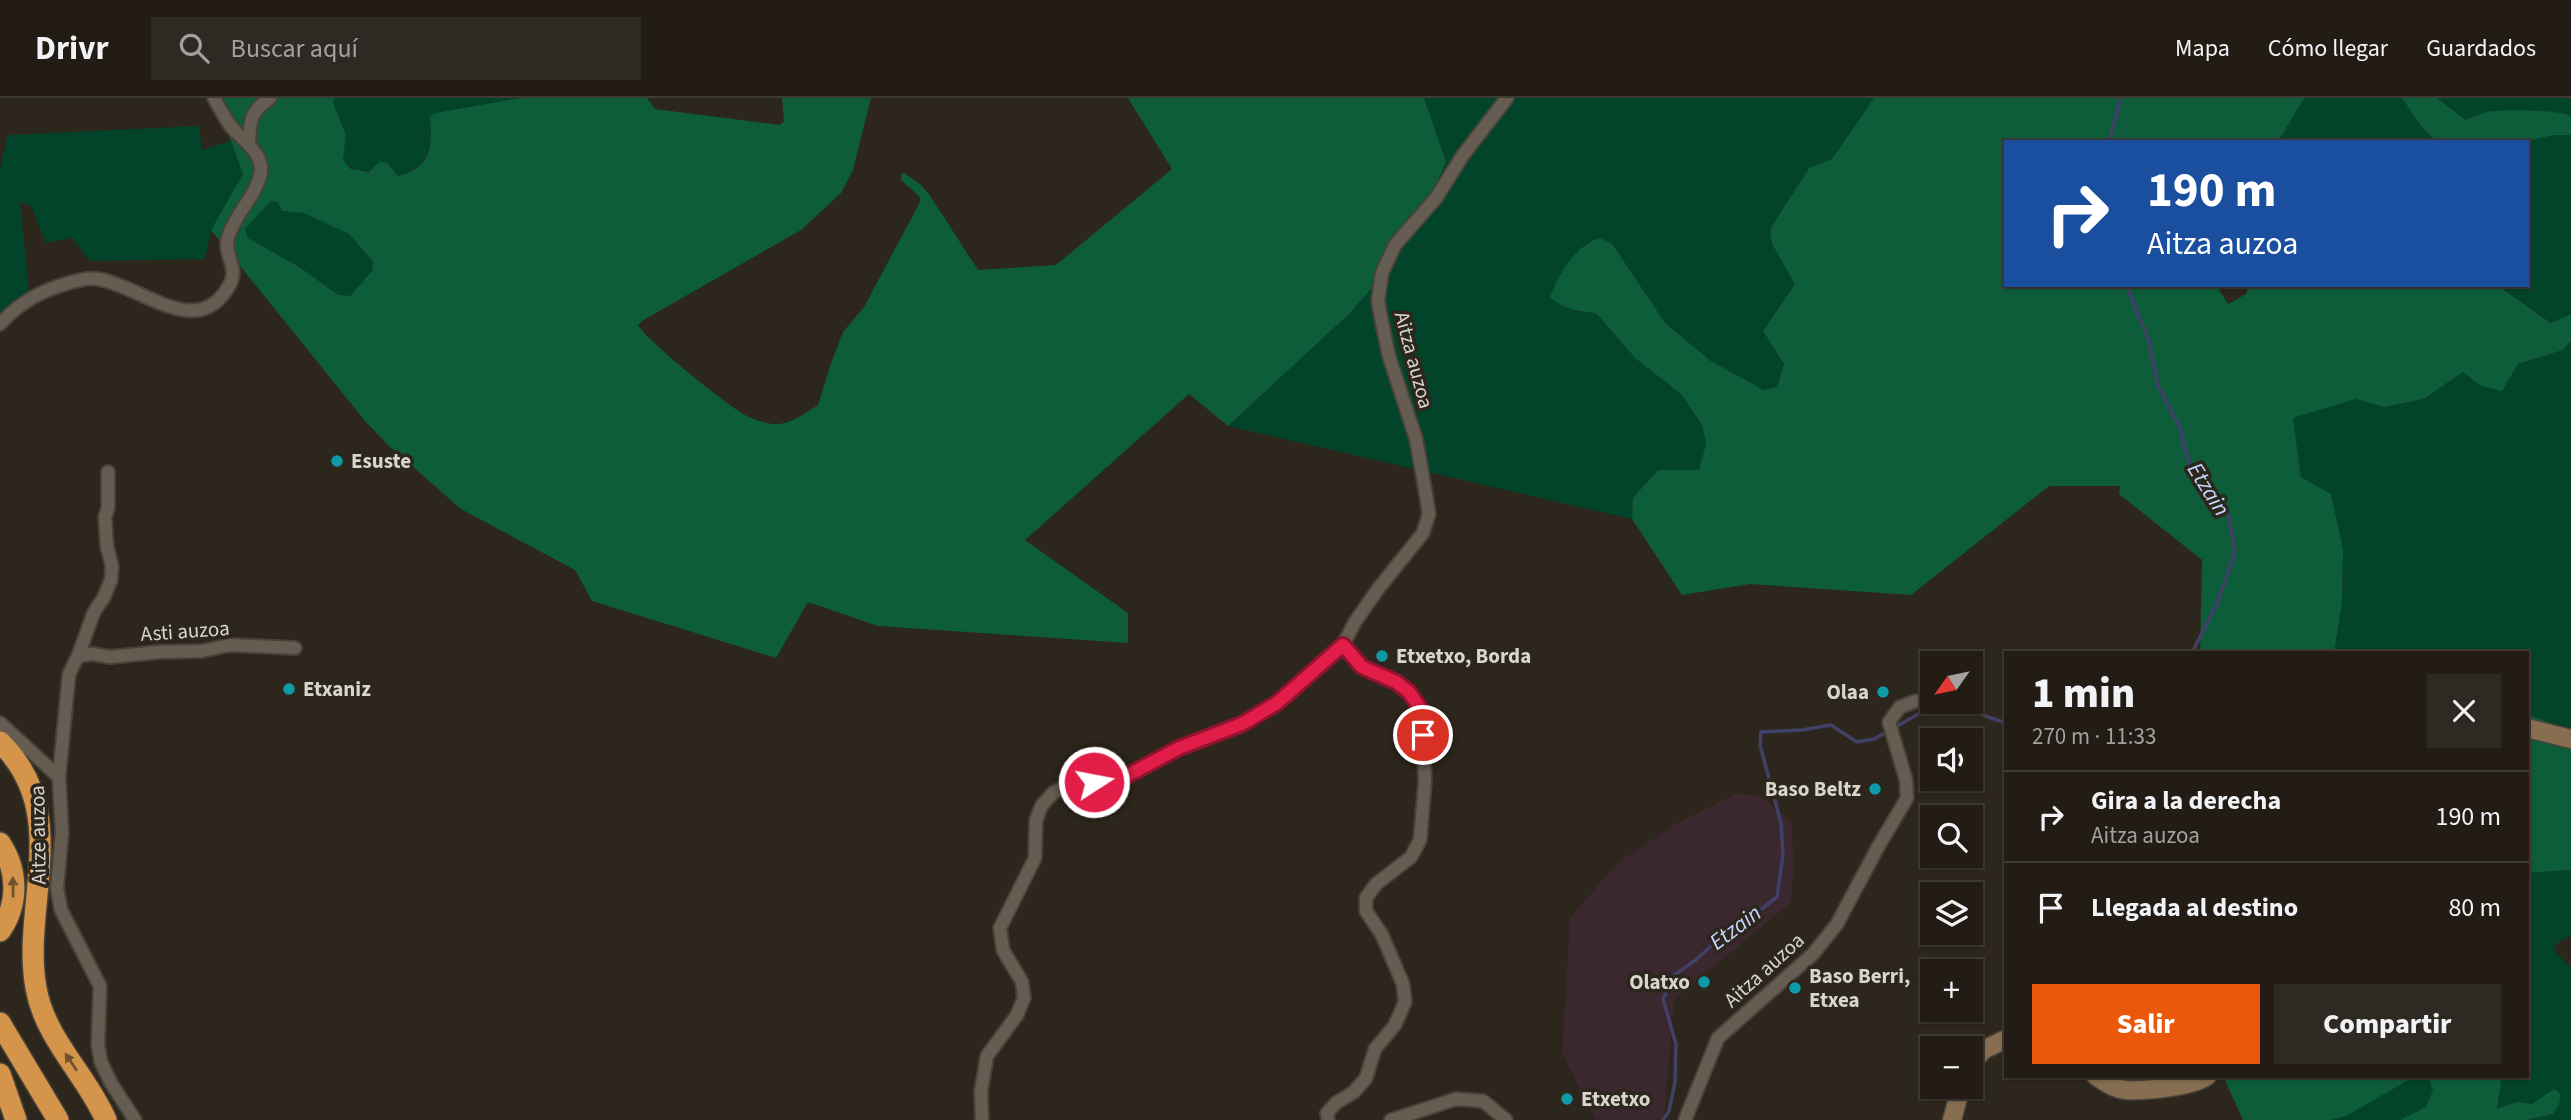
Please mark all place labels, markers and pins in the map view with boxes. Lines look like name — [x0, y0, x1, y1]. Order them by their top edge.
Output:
place label: Esuste — [351, 446, 411, 476]
marker: Esuste — [329, 453, 345, 469]
place label: Etxetxo, Borda — [1396, 641, 1531, 671]
marker: Etxetxo, Borda — [1374, 648, 1390, 664]
place label: Etxaniz — [303, 674, 371, 704]
place label: Olaa — [1826, 677, 1869, 707]
marker: Etxaniz — [281, 681, 297, 697]
marker: Olaa — [1875, 684, 1891, 700]
pin — [1393, 705, 1453, 765]
place label: Baso Beltz — [1765, 774, 1861, 804]
marker: Baso Beltz — [1867, 781, 1883, 797]
place label: Baso Berri, Etxea — [1809, 961, 1910, 1015]
place label: Olatxo — [1629, 967, 1690, 997]
marker: Olatxo — [1696, 974, 1712, 990]
marker: Baso Berri, Etxea — [1787, 980, 1803, 996]
place label: Etxetxo — [1581, 1084, 1650, 1114]
marker: Etxetxo — [1559, 1091, 1575, 1107]

